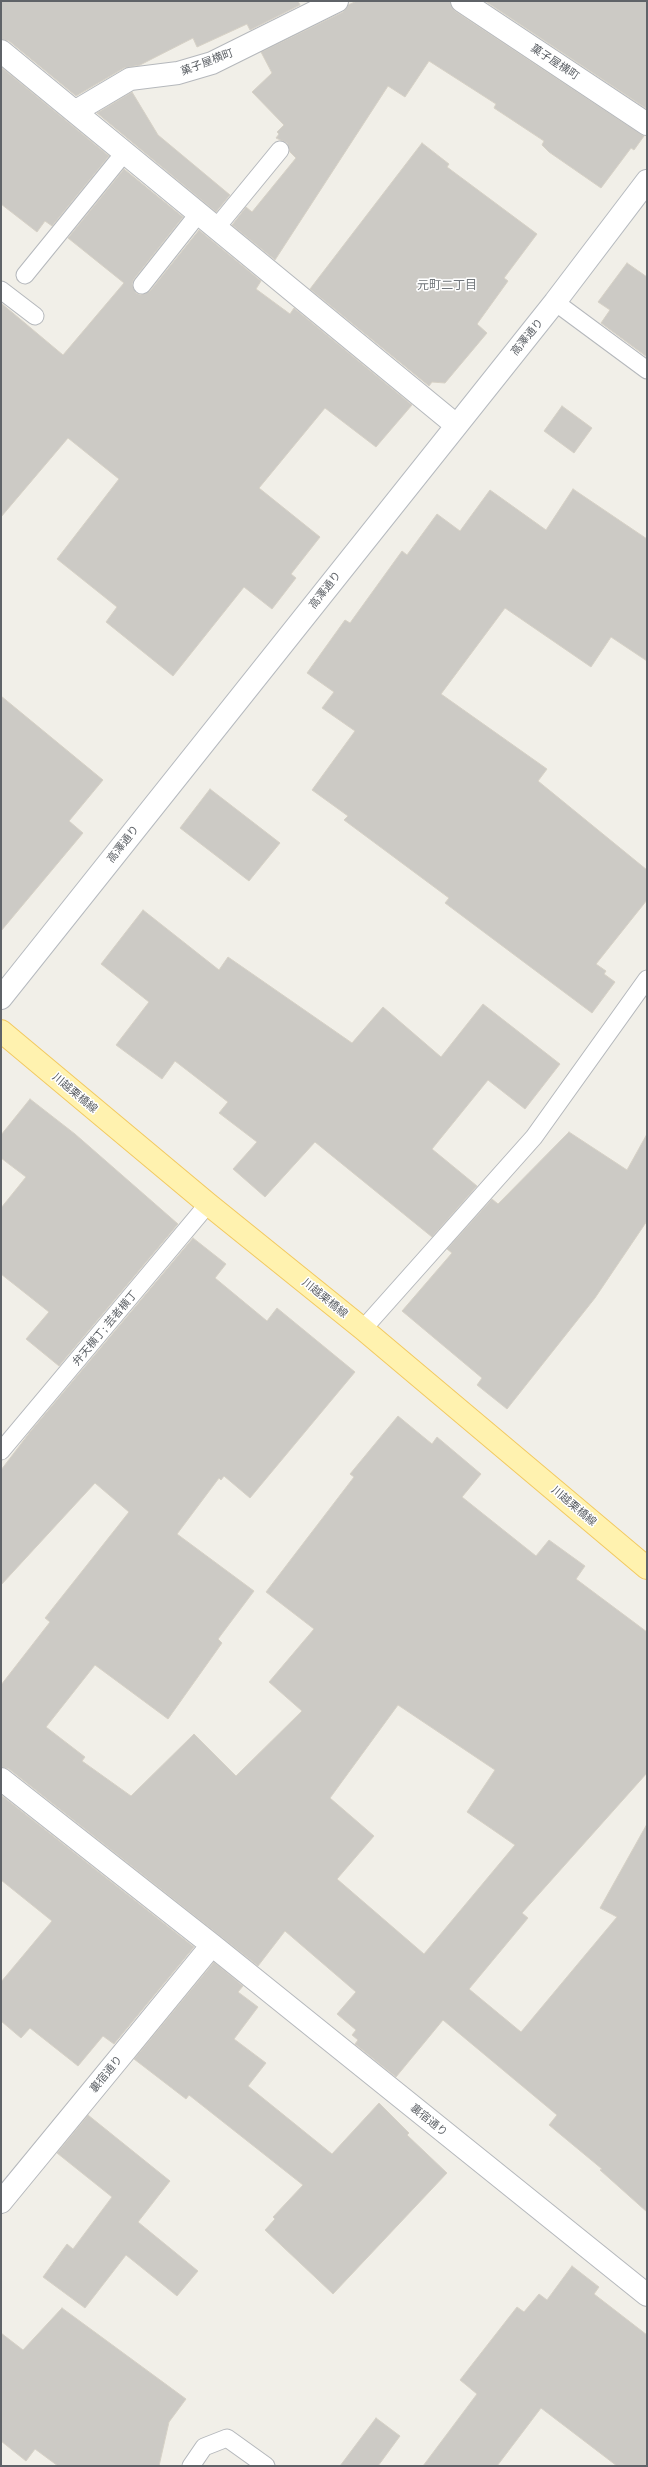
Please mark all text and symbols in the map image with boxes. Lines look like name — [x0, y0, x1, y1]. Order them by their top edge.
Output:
street label: 菓子屋横町 — [528, 41, 582, 83]
street label: 菓子屋横町 — [179, 46, 235, 78]
district label: 元町二丁目 — [417, 278, 477, 292]
street label: 高澤通り — [508, 316, 546, 358]
street label: 高澤通り — [306, 569, 344, 611]
street label: 高澤通り — [104, 823, 142, 865]
street label: 川越栗橋線 — [50, 1070, 100, 1116]
street label: 川越栗橋線 — [299, 1276, 351, 1320]
street label: 弁天横丁; 芸者横丁 — [70, 1288, 140, 1368]
street label: 川越栗橋線 — [549, 1483, 599, 1529]
street label: 裏宿通り — [87, 2053, 125, 2095]
street label: 裏宿通り — [408, 2101, 450, 2139]

